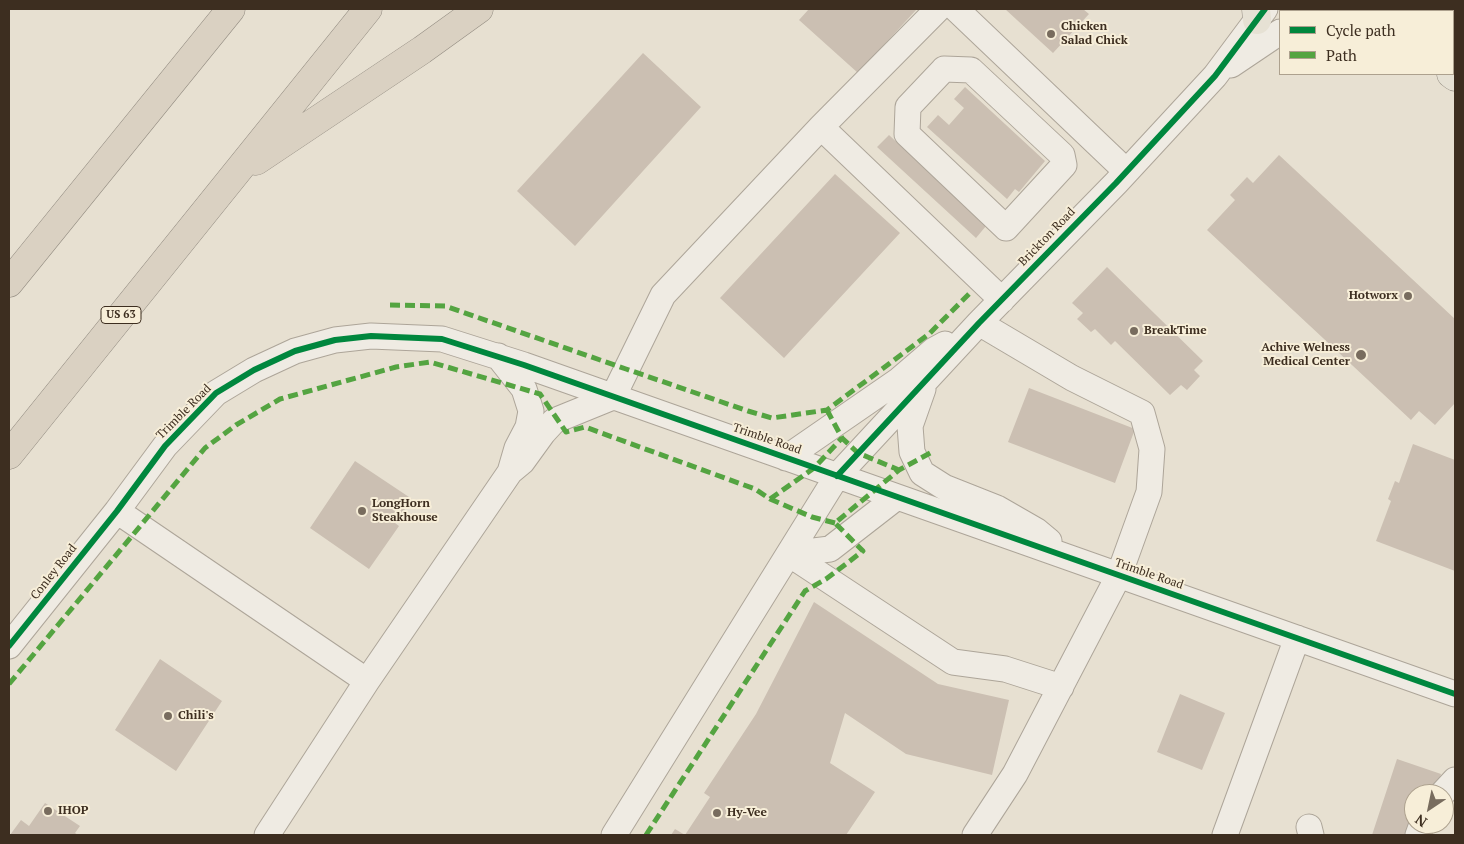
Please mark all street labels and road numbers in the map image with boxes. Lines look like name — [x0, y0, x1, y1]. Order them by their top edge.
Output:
street label: Brickton Road — [1016, 205, 1078, 269]
road number: US 63 — [101, 306, 141, 324]
street label: Trimble Road — [154, 382, 214, 442]
street label: Trimble Road — [731, 421, 803, 457]
street label: Conley Road — [28, 541, 80, 603]
street label: Trimble Road — [1113, 556, 1185, 592]

